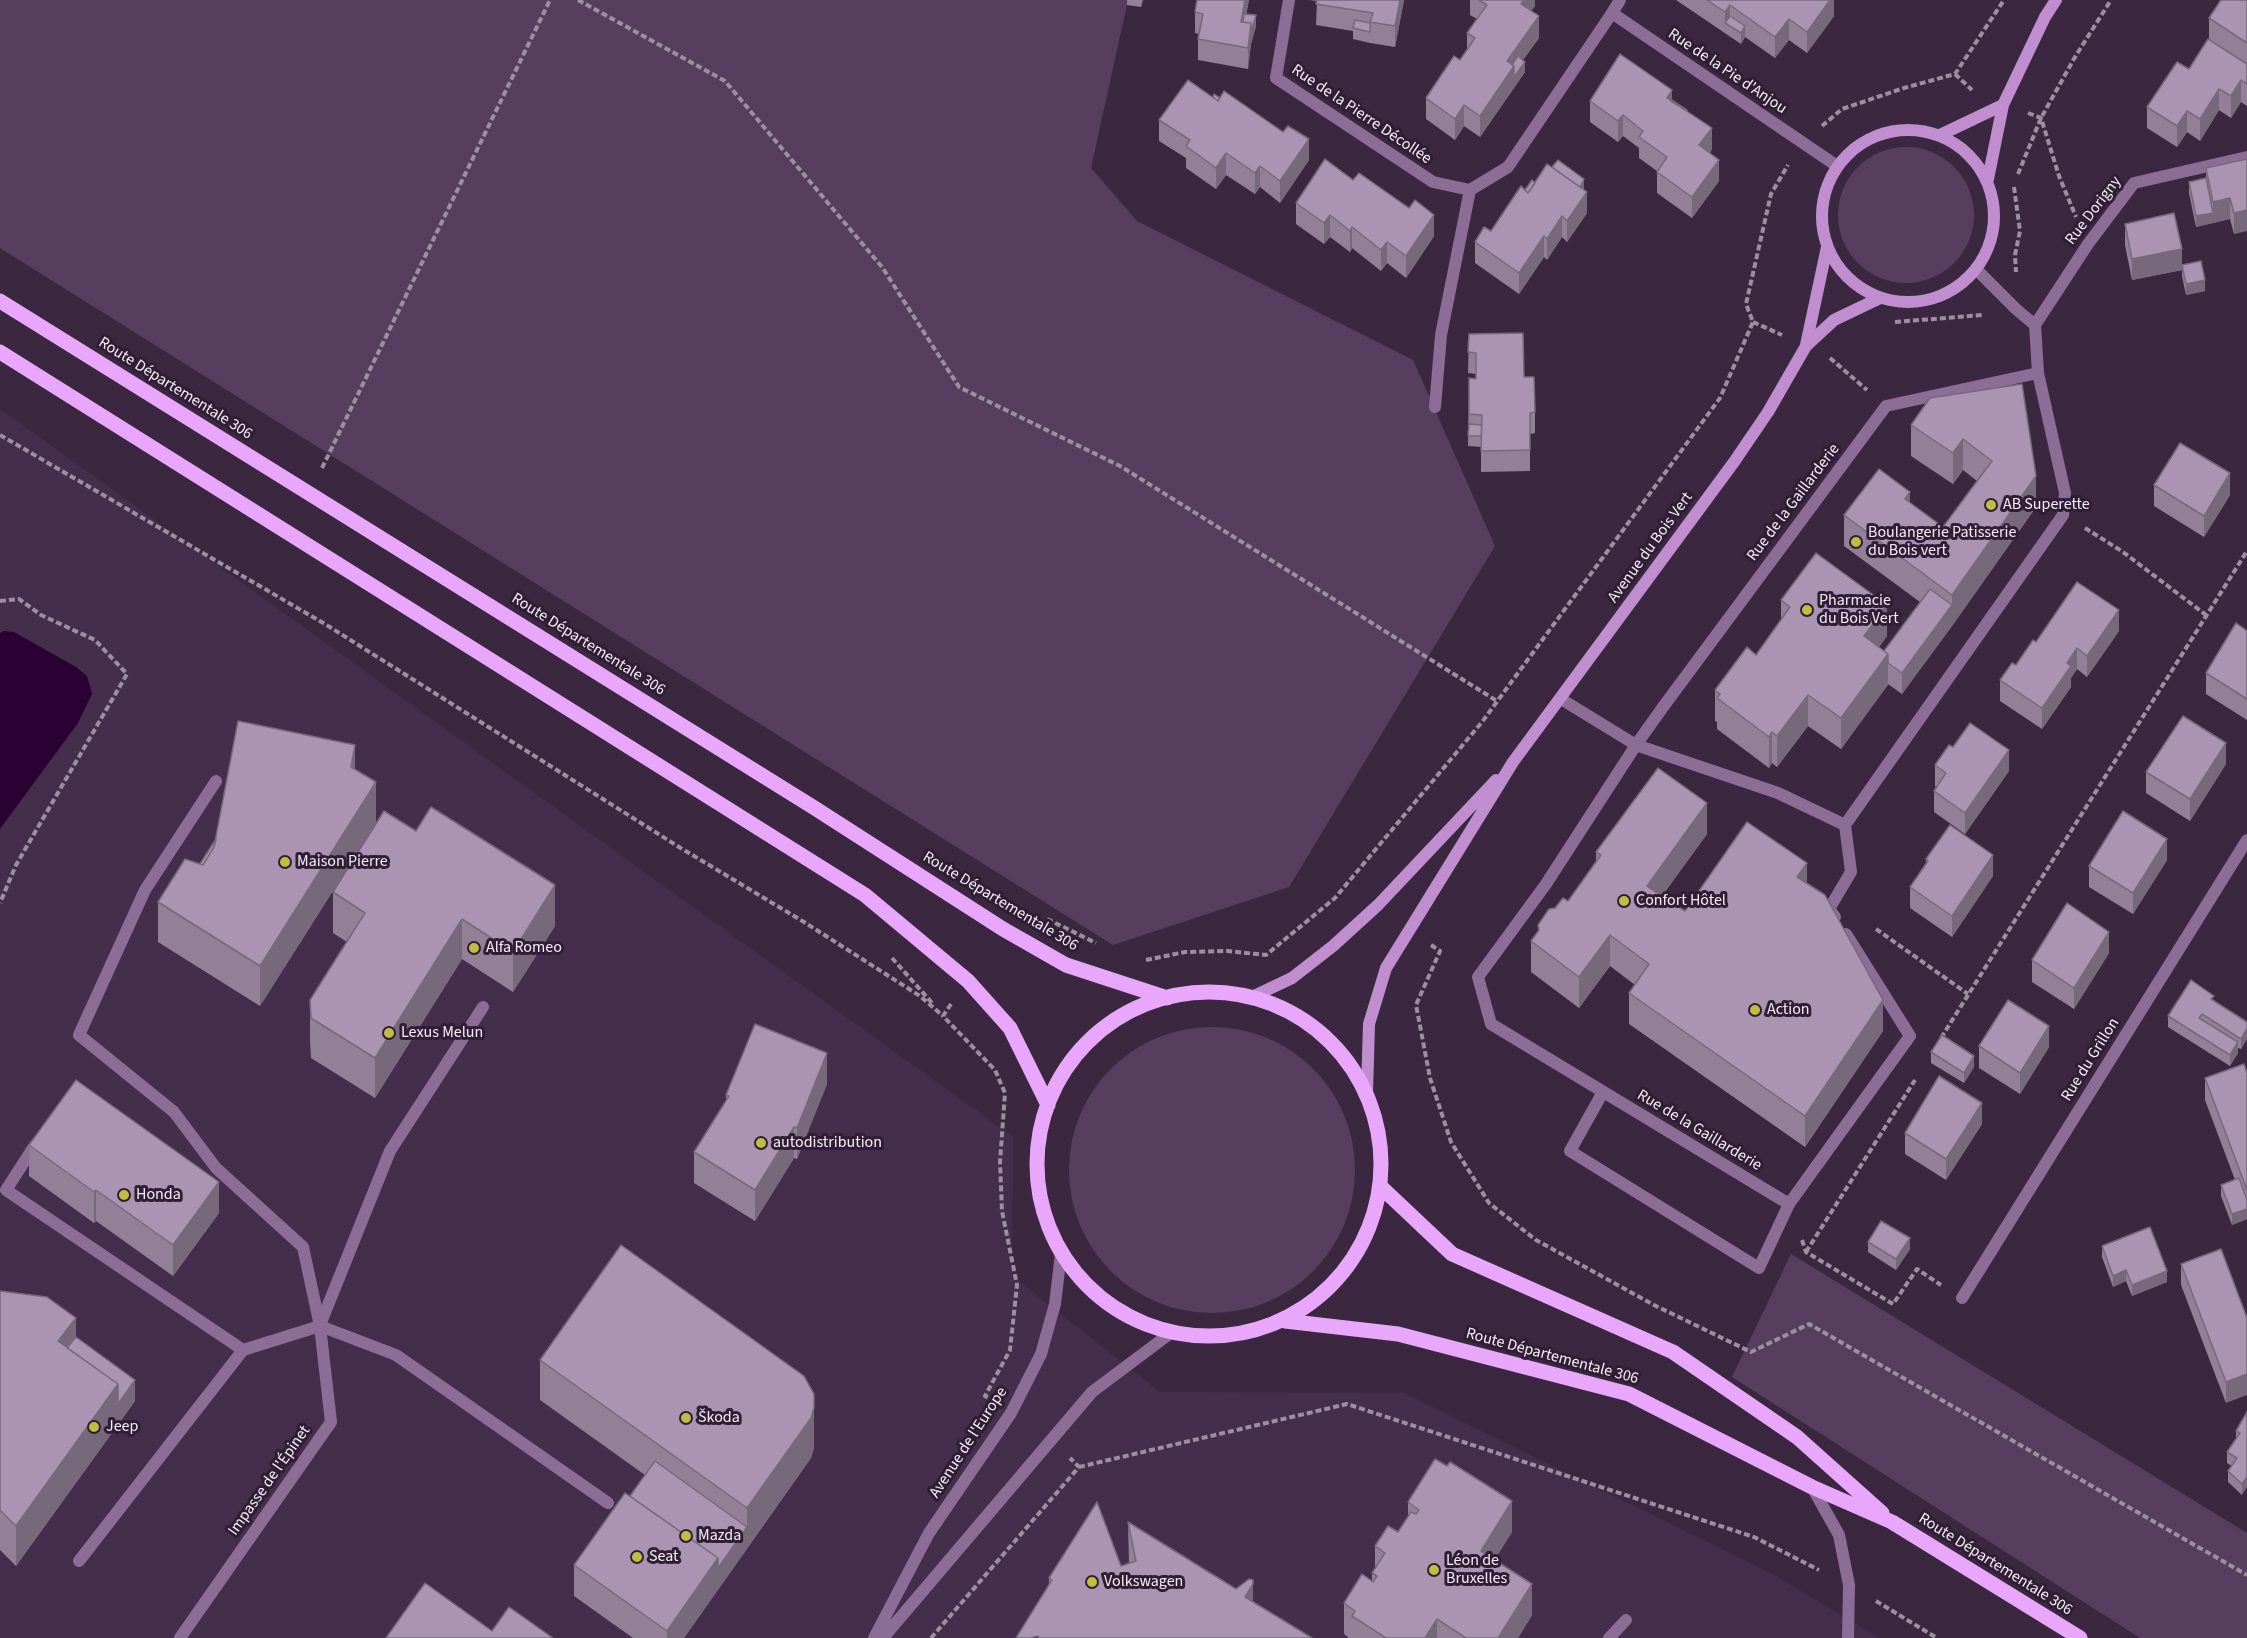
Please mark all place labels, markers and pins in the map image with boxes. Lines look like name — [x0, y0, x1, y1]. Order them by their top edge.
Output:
place label: AB Superette — [2003, 495, 2090, 515]
marker: AB Superette — [1984, 498, 1998, 512]
place label: Boulangerie Patisserie du Bois vert — [1868, 523, 2016, 561]
marker: Boulangerie Patisserie du Bois vert — [1849, 535, 1863, 549]
place label: Pharmacie du Bois Vert — [1819, 591, 1899, 629]
marker: Pharmacie du Bois Vert — [1800, 603, 1814, 617]
place label: Maison Pierre — [297, 852, 388, 872]
marker: Maison Pierre — [278, 855, 292, 869]
place label: Confort Hôtel — [1636, 891, 1726, 911]
marker: Confort Hôtel — [1617, 894, 1631, 908]
place label: Alfa Romeo — [486, 938, 562, 958]
marker: Alfa Romeo — [467, 941, 481, 955]
place label: Action — [1767, 1000, 1810, 1020]
marker: Action — [1748, 1003, 1762, 1017]
place label: Lexus Melun — [401, 1023, 483, 1043]
marker: Lexus Melun — [382, 1026, 396, 1040]
place label: autodistribution — [773, 1133, 882, 1153]
marker: autodistribution — [754, 1136, 768, 1150]
place label: Honda — [136, 1185, 181, 1205]
marker: Honda — [117, 1188, 131, 1202]
place label: Škoda — [698, 1408, 740, 1428]
marker: Škoda — [679, 1411, 693, 1425]
place label: Jeep — [106, 1417, 138, 1437]
marker: Jeep — [87, 1420, 101, 1434]
place label: Mazda — [698, 1526, 741, 1546]
marker: Mazda — [679, 1529, 693, 1543]
place label: Seat — [649, 1547, 679, 1567]
marker: Seat — [630, 1550, 644, 1564]
place label: Léon de Bruxelles — [1446, 1551, 1507, 1589]
marker: Léon de Bruxelles — [1427, 1563, 1441, 1577]
place label: Volkswagen — [1104, 1572, 1183, 1592]
marker: Volkswagen — [1085, 1575, 1099, 1589]

